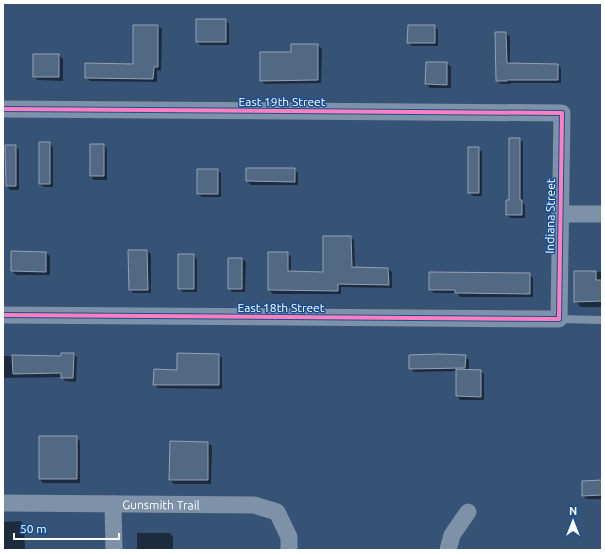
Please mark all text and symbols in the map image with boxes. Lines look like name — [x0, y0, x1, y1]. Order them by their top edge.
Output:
street label: East 19th Street — [239, 95, 326, 108]
street label: Indiana Street — [543, 178, 557, 254]
street label: East 18th Street — [238, 301, 325, 314]
street label: Gunsmith Trail — [122, 497, 200, 511]
north arrow — [553, 501, 593, 541]
text: N — [569, 505, 577, 517]
scale bar — [14, 515, 119, 541]
text: 50 m — [20, 522, 47, 535]

